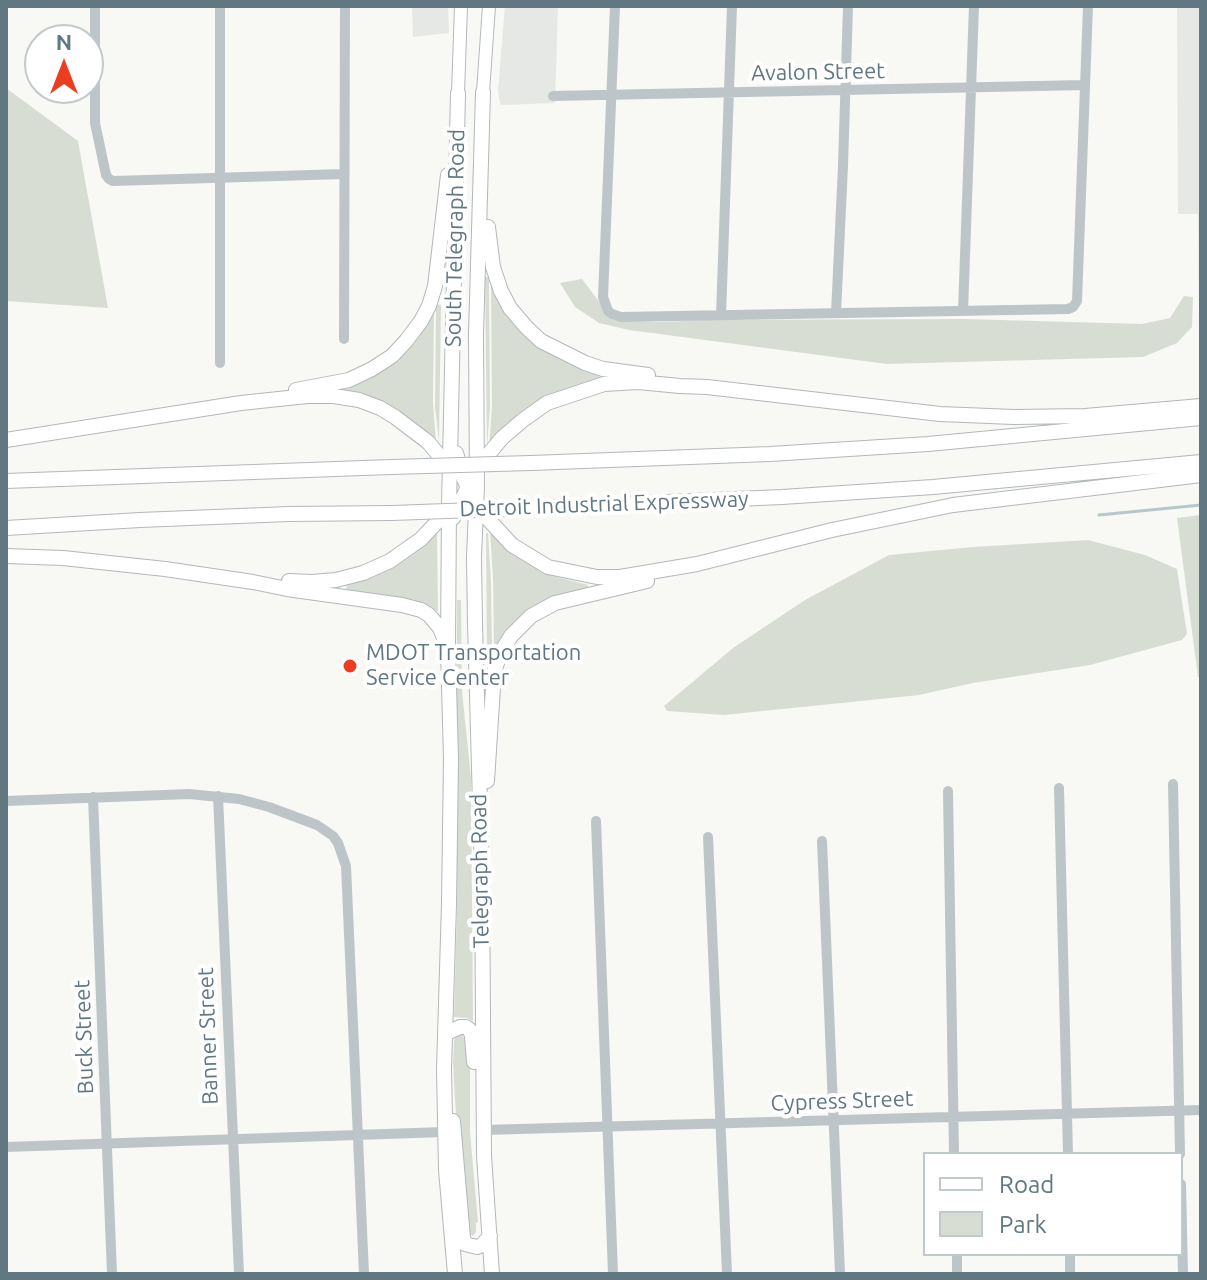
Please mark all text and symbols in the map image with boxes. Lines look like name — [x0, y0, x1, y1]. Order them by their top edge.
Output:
north arrow — [24, 24, 104, 104]
text: N — [56, 29, 72, 54]
street label: Avalon Street — [751, 58, 885, 86]
street label: South Telegraph Road — [440, 129, 470, 347]
street label: Detroit Industrial Expressway — [459, 486, 749, 522]
place label: MDOT Transportation Service Center — [366, 640, 581, 692]
marker: MDOT Transportation Service Center — [341, 657, 359, 675]
street label: Telegraph Road — [465, 793, 495, 949]
street label: Banner Street — [192, 967, 224, 1105]
street label: Buck Street — [69, 979, 99, 1095]
street label: Cypress Street — [770, 1085, 914, 1117]
legend — [923, 1152, 1183, 1256]
text: Road — [999, 1171, 1054, 1198]
text: Park — [999, 1211, 1047, 1238]

